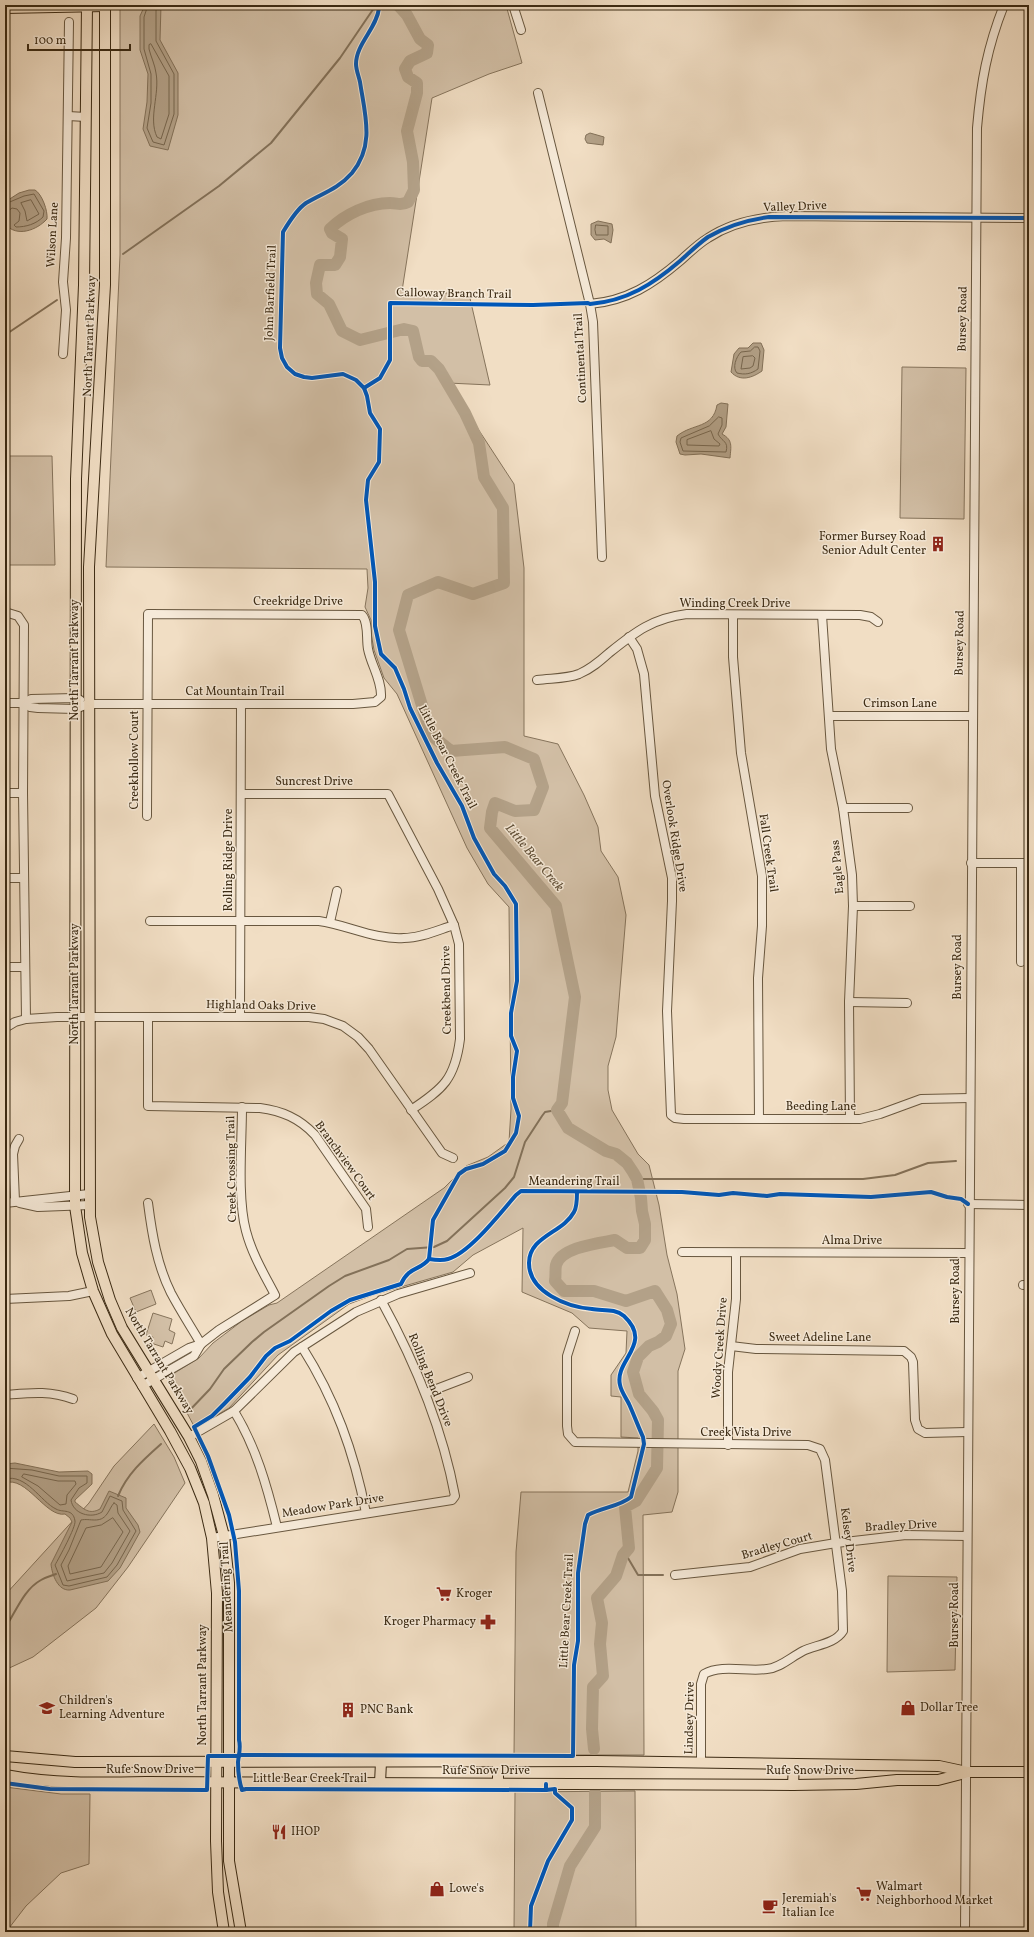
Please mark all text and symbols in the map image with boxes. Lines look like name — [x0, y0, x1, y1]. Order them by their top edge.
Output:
scale bar — [28, 26, 130, 52]
text: 100 m — [34, 33, 67, 49]
street label: Valley Drive — [763, 198, 827, 216]
street label: Wilson Lane — [43, 202, 63, 268]
street label: John Barfield Trail — [261, 244, 281, 341]
street label: North Tarrant Parkway — [80, 274, 100, 397]
street label: Calloway Branch Trail — [396, 285, 512, 303]
street label: Bursey Road — [954, 286, 972, 352]
street label: Continental Trail — [571, 312, 591, 403]
place label: Former Bursey Road Senior Adult Center — [819, 529, 926, 559]
building icon: Former Bursey Road Senior Adult Center — [929, 535, 947, 553]
street label: Creekridge Drive — [253, 594, 343, 610]
street label: Winding Creek Drive — [679, 596, 791, 612]
street label: North Tarrant Parkway — [67, 599, 83, 721]
street label: Bursey Road — [951, 610, 969, 676]
street label: Cat Mountain Trail — [185, 684, 285, 700]
street label: Crimson Lane — [863, 696, 937, 712]
street label: Little Bear Creek Trail — [414, 702, 480, 812]
street label: Creekhollow Court — [127, 710, 143, 810]
street label: Suncrest Drive — [275, 774, 353, 790]
street label: Overlook Ridge Drive — [657, 779, 691, 893]
street label: Rolling Ridge Drive — [221, 808, 237, 911]
street label: Fall Creek Trail — [755, 813, 781, 894]
water label: Little Bear Creek — [500, 820, 568, 896]
street label: Eagle Pass — [828, 839, 848, 895]
street label: North Tarrant Parkway — [67, 923, 83, 1045]
street label: Bursey Road — [950, 934, 966, 1000]
street label: Creekbend Drive — [438, 945, 456, 1034]
street label: Highland Oaks Drive — [206, 997, 316, 1015]
street label: Beeding Lane — [786, 1099, 857, 1115]
street label: Creek Crossing Trail — [223, 1115, 241, 1222]
street label: Branchview Court — [311, 1118, 379, 1204]
street label: Meandering Trail — [529, 1174, 620, 1190]
street label: Alma Drive — [822, 1233, 882, 1249]
street label: Bursey Road — [948, 1258, 964, 1324]
street label: Woody Creek Drive — [708, 1296, 732, 1399]
street label: North Tarrant Parkway — [121, 1305, 197, 1418]
street label: Sweet Adeline Lane — [769, 1330, 872, 1346]
street label: Rolling Bend Drive — [404, 1331, 456, 1429]
street label: Creek Vista Drive — [700, 1425, 792, 1441]
street label: Meadow Park Drive — [281, 1490, 386, 1522]
street label: Kelsey Drive — [836, 1507, 860, 1574]
street label: Bradley Drive — [865, 1516, 938, 1536]
street label: Bradley Court — [740, 1528, 814, 1564]
street label: Meandering Trail — [217, 1541, 237, 1633]
street label: Little Bear Creek Trail — [556, 1553, 578, 1669]
street label: Bursey Road — [947, 1582, 963, 1648]
supermarket icon: Kroger — [435, 1585, 453, 1603]
place label: Kroger — [456, 1586, 492, 1602]
pharmacy icon: Kroger Pharmacy — [479, 1613, 497, 1631]
place label: Kroger Pharmacy — [384, 1614, 476, 1630]
street label: North Tarrant Parkway — [195, 1624, 211, 1746]
street label: Lindsey Drive — [681, 1681, 699, 1755]
place label: Children's Learning Adventure — [59, 1693, 165, 1723]
school or university icon: Children's Learning Adventure — [38, 1699, 56, 1717]
shop icon: Dollar Tree — [899, 1699, 917, 1717]
place label: Dollar Tree — [920, 1700, 979, 1716]
building icon: PNC Bank — [339, 1701, 357, 1719]
place label: PNC Bank — [360, 1702, 414, 1718]
street label: Rufe Snow Drive — [106, 1762, 194, 1778]
street label: Rufe Snow Drive — [442, 1763, 530, 1779]
street label: Rufe Snow Drive — [766, 1763, 854, 1779]
street label: Little Bear Creek Trail — [253, 1771, 368, 1787]
restaurant icon: IHOP — [270, 1823, 288, 1841]
place label: IHOP — [291, 1824, 320, 1840]
place label: Walmart Neighborhood Market — [876, 1879, 993, 1909]
shop icon: Lowe's — [428, 1880, 446, 1898]
place label: Lowe's — [449, 1881, 484, 1897]
supermarket icon: Walmart Neighborhood Market — [855, 1885, 873, 1903]
place label: Jeremiah's Italian Ice — [782, 1891, 837, 1921]
cafe icon: Jeremiah's Italian Ice — [761, 1897, 779, 1915]

